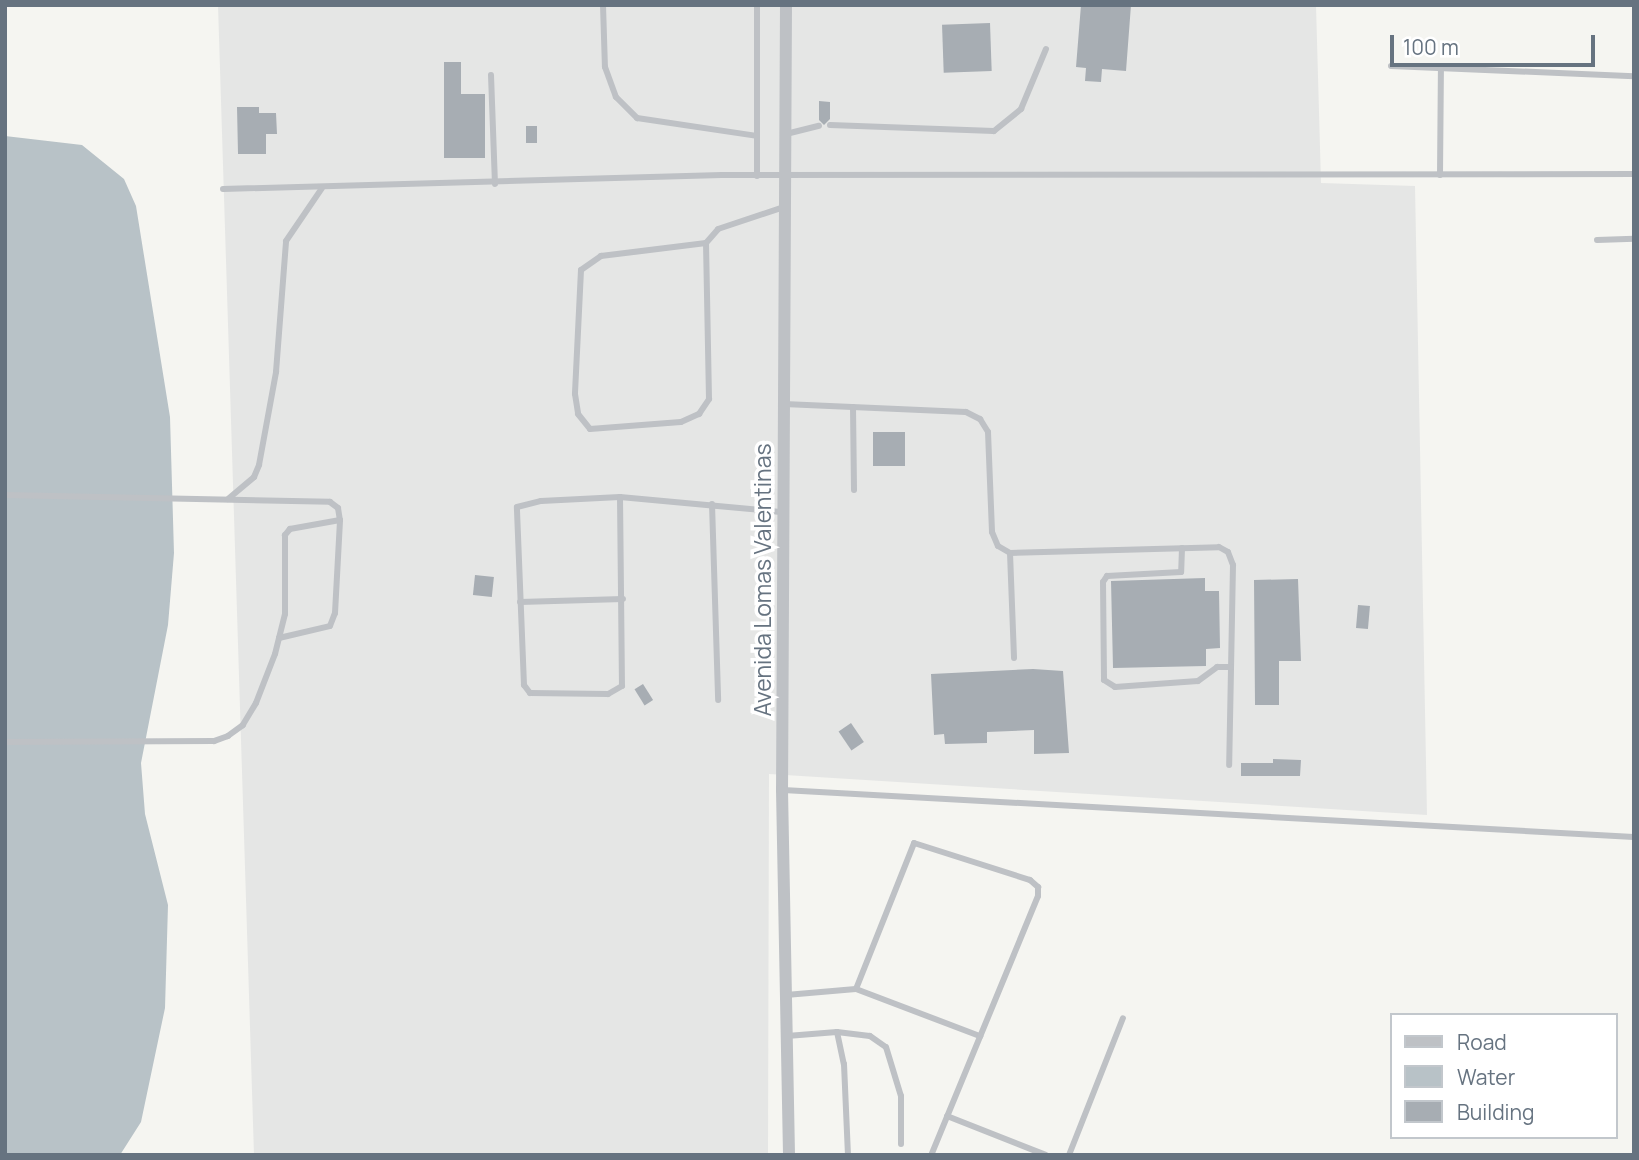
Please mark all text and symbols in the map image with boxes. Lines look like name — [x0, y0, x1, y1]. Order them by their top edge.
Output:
scale bar — [1394, 21, 1599, 65]
text: 100 m — [1403, 33, 1459, 61]
street label: Avenida Lomas Valentinas — [748, 443, 776, 717]
legend — [1390, 1013, 1618, 1139]
text: Road — [1457, 1028, 1507, 1056]
text: Water — [1457, 1063, 1515, 1091]
text: Building — [1457, 1098, 1534, 1126]

